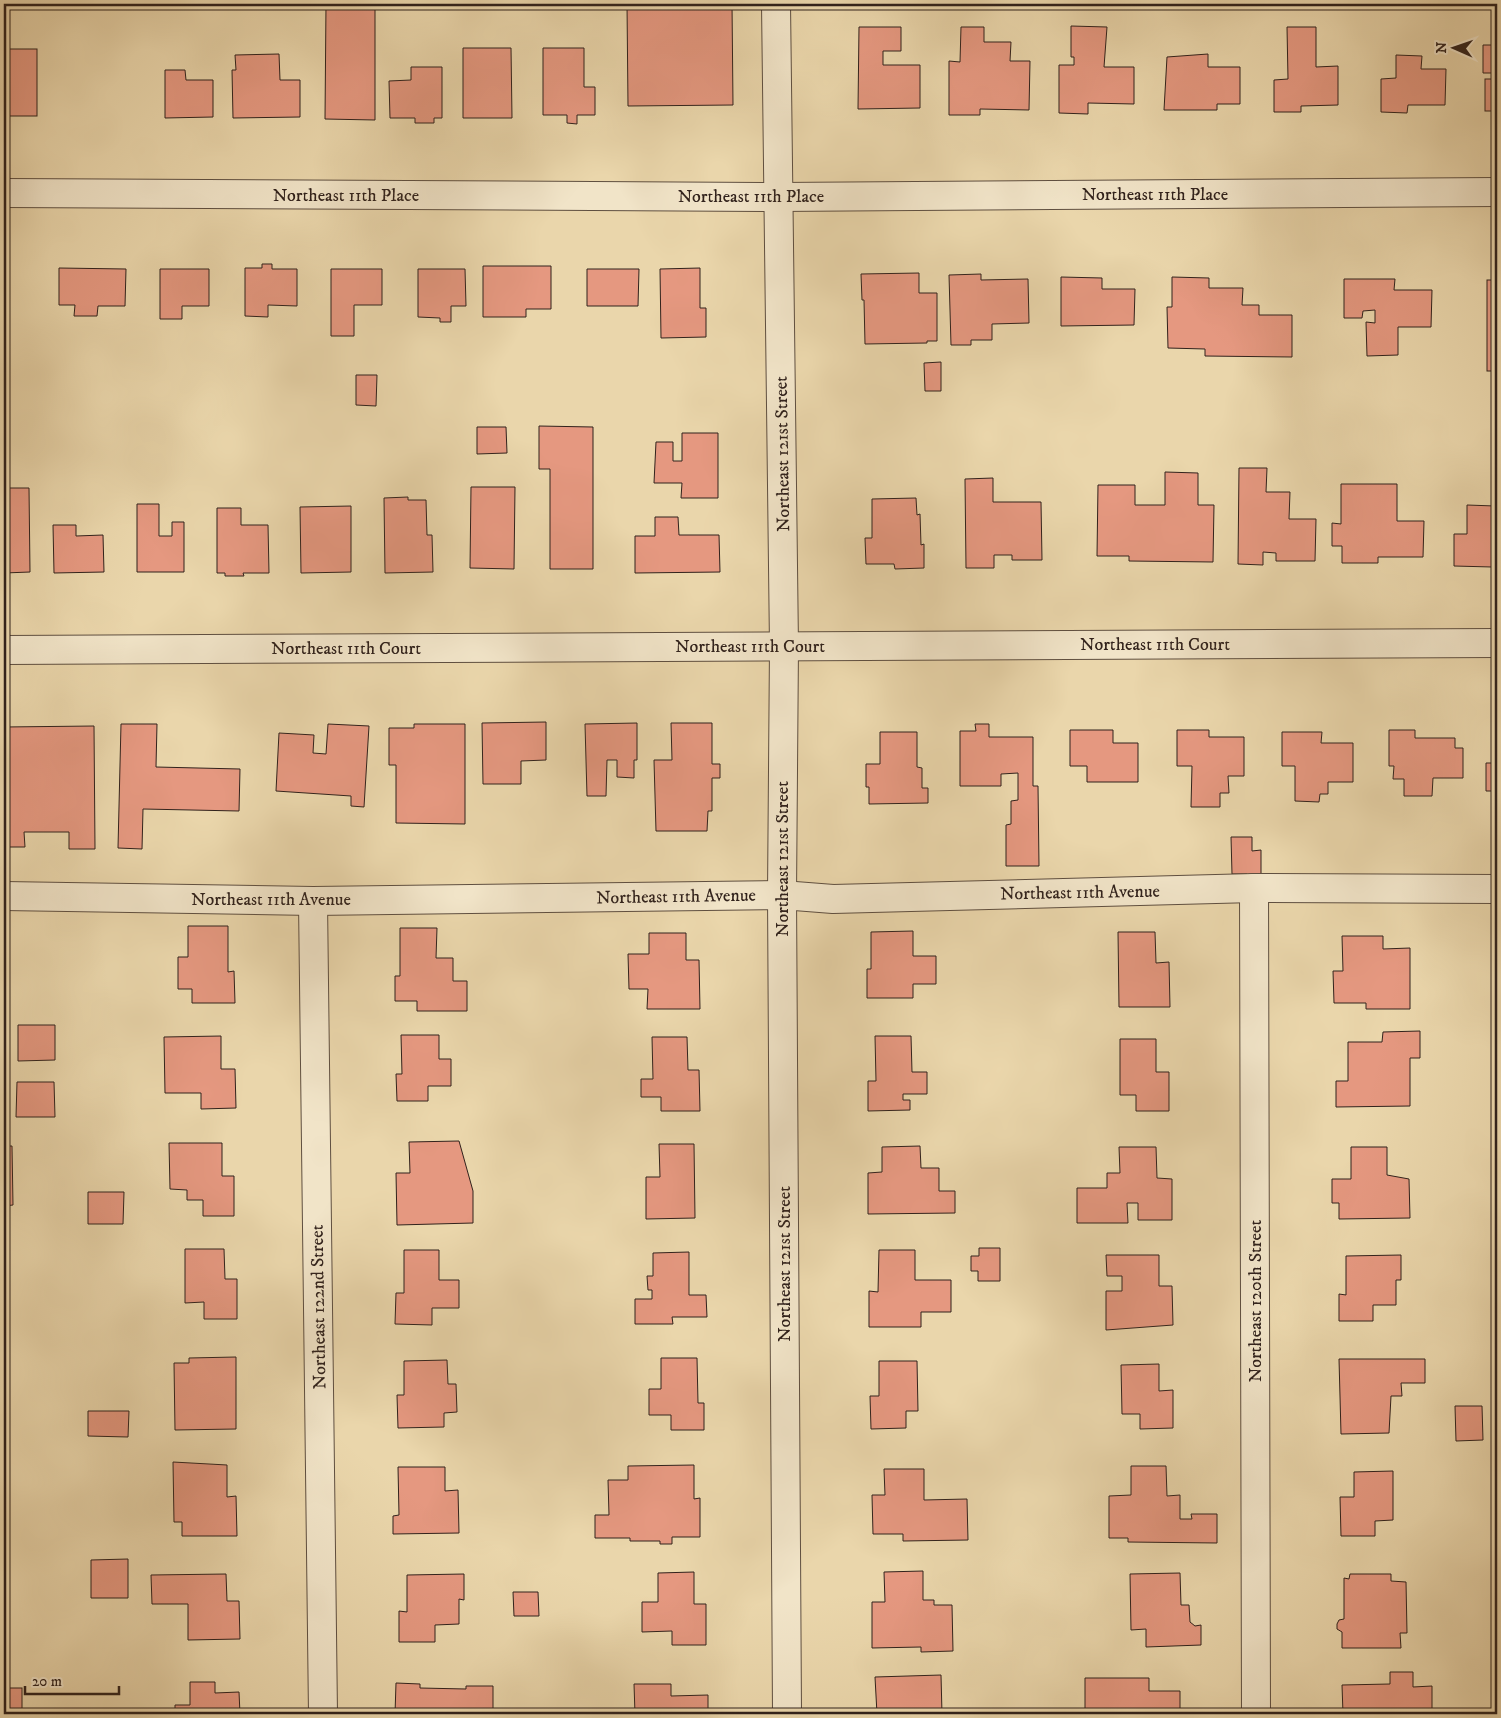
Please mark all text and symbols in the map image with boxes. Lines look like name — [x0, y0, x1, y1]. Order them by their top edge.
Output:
north arrow — [1428, 22, 1478, 72]
text: N — [1433, 41, 1451, 54]
street label: Northeast 11th Place — [1082, 184, 1228, 206]
street label: Northeast 11th Place — [273, 185, 419, 207]
street label: Northeast 11th Place — [678, 186, 824, 208]
street label: Northeast 121st Street — [771, 376, 795, 532]
street label: Northeast 11th Court — [1080, 634, 1230, 656]
street label: Northeast 11th Court — [675, 636, 825, 658]
street label: Northeast 11th Court — [271, 638, 421, 660]
street label: Northeast 121st Street — [772, 781, 794, 937]
street label: Northeast 11th Avenue — [1000, 881, 1160, 905]
street label: Northeast 11th Avenue — [596, 885, 756, 909]
street label: Northeast 11th Avenue — [191, 889, 351, 911]
street label: Northeast 121st Street — [774, 1186, 796, 1342]
street label: Northeast 120th Street — [1245, 1220, 1267, 1382]
street label: Northeast 122nd Street — [307, 1224, 331, 1390]
scale bar — [25, 1663, 119, 1695]
text: 20 m — [32, 1672, 62, 1691]

